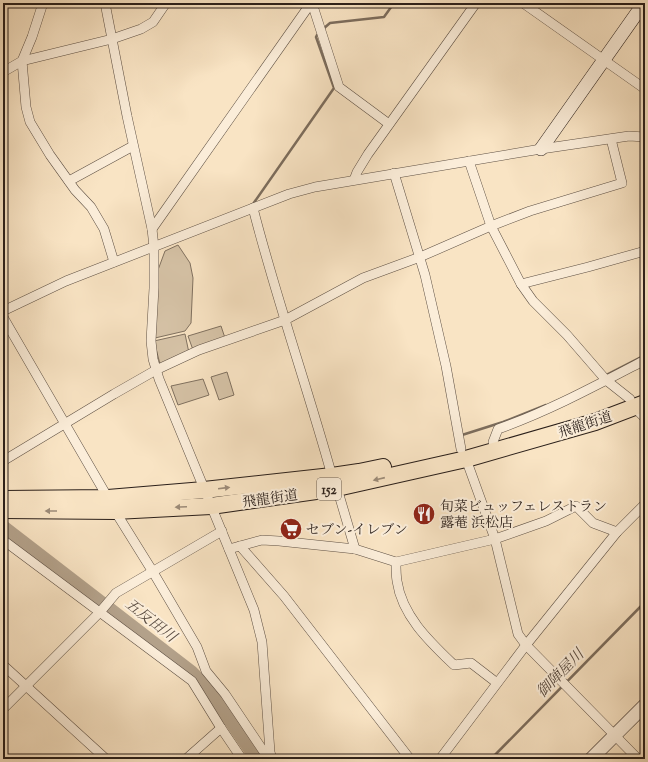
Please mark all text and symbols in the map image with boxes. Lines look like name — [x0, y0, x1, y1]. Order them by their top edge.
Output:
street label: 飛龍街道 — [556, 408, 615, 444]
one-way arrow — [373, 476, 385, 482]
road number: 152 — [317, 478, 341, 500]
one-way arrow — [217, 485, 230, 491]
street label: 飛龍街道 — [241, 486, 299, 514]
place label: 旬菜ビュッフェレストラン 露菴 浜松店 — [440, 498, 607, 534]
restaurant icon: 旬菜ビュッフェレストラン 露菴 浜松店 — [411, 501, 437, 527]
one-way arrow — [175, 504, 187, 511]
one-way arrow — [44, 508, 57, 514]
supermarket icon: セブン-イレブン — [278, 516, 304, 542]
place label: セブン-イレブン — [306, 521, 408, 541]
water label: 五反田川 — [120, 594, 182, 649]
water label: 御陣屋川 — [533, 644, 591, 703]

